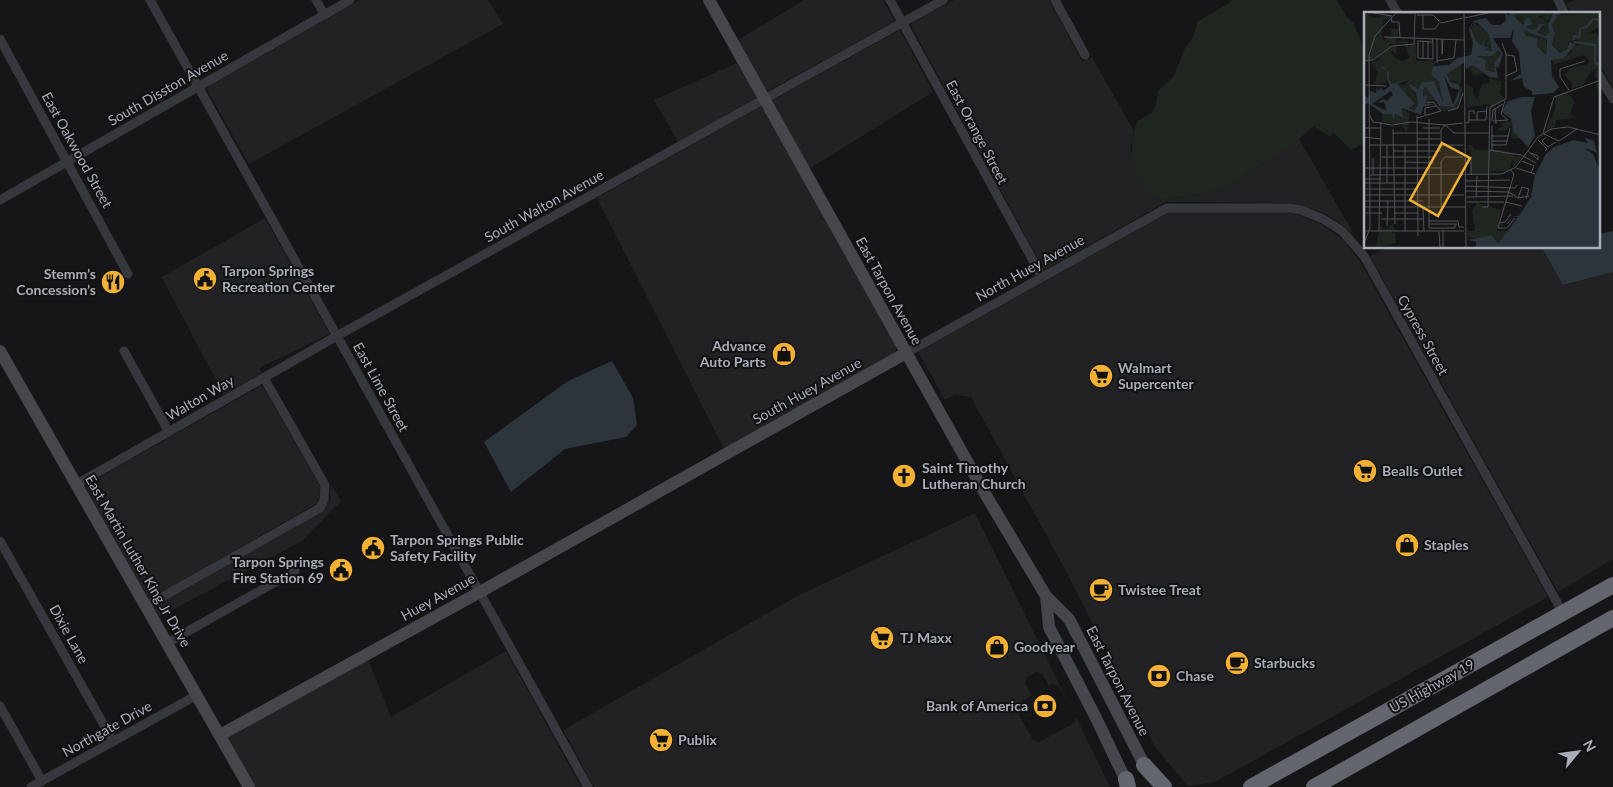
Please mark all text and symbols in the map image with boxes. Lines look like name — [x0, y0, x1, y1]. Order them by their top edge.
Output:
inset map — [1364, 12, 1600, 249]
street label: South Disston Avenue — [105, 46, 231, 129]
street label: East Orange Street — [943, 77, 1012, 187]
street label: East Oakwood Street — [39, 89, 116, 211]
street label: South Walton Avenue — [481, 166, 606, 245]
street label: North Huey Avenue — [972, 231, 1087, 305]
street label: East Tarpon Avenue — [853, 234, 926, 348]
place label: Tarpon Springs Recreation Center — [222, 262, 336, 295]
place label: Stemm’s Concession’s — [16, 265, 96, 298]
public building icon: Tarpon Springs Recreation Center — [192, 266, 218, 292]
restaurant icon: Stemm’s Concession’s — [100, 269, 126, 295]
street label: Cypress Street — [1394, 292, 1452, 378]
place label: Advance Auto Parts — [699, 337, 767, 370]
street label: East Lime Street — [350, 339, 413, 434]
shop icon: Advance Auto Parts — [771, 341, 797, 367]
street label: South Huey Avenue — [749, 354, 864, 427]
place label: Walmart Supercenter — [1118, 359, 1194, 392]
supermarket icon: Walmart Supercenter — [1088, 363, 1114, 389]
street label: Walton Way — [163, 371, 238, 424]
supermarket icon: Bealls Outlet — [1352, 458, 1378, 484]
place label: Saint Timothy Lutheran Church — [922, 459, 1026, 492]
place label: Bealls Outlet — [1382, 462, 1463, 479]
church icon: Saint Timothy Lutheran Church — [891, 463, 917, 489]
street label: East Martin Luther King Jr Drive — [82, 472, 195, 650]
place label: Tarpon Springs Public Safety Facility — [390, 531, 524, 564]
shop icon: Staples — [1394, 532, 1420, 558]
public building icon: Tarpon Springs Public Safety Facility — [360, 535, 386, 561]
place label: Staples — [1424, 536, 1469, 553]
place label: Tarpon Springs Fire Station 69 — [232, 553, 324, 586]
public building icon: Tarpon Springs Fire Station 69 — [328, 557, 354, 583]
street label: Huey Avenue — [398, 569, 478, 624]
cafe icon: Twistee Treat — [1088, 577, 1114, 603]
place label: Twistee Treat — [1118, 581, 1202, 598]
street label: Dixie Lane — [46, 601, 93, 666]
street label: East Tarpon Avenue — [1083, 623, 1153, 739]
supermarket icon: TJ Maxx — [869, 625, 895, 651]
place label: TJ Maxx — [900, 629, 952, 646]
shop icon: Goodyear — [984, 634, 1010, 660]
place label: Goodyear — [1014, 638, 1076, 655]
cafe icon: Starbucks — [1224, 650, 1250, 676]
place label: Starbucks — [1254, 654, 1315, 671]
street label: US Highway 19 — [1386, 655, 1477, 716]
bank icon: Chase — [1146, 663, 1172, 689]
place label: Chase — [1176, 667, 1214, 684]
bank icon: Bank of America — [1032, 693, 1058, 719]
street label: Northgate Drive — [59, 697, 155, 760]
place label: Bank of America — [926, 697, 1028, 714]
supermarket icon: Publix — [648, 727, 674, 753]
north arrow — [1553, 727, 1603, 777]
place label: Publix — [678, 731, 718, 748]
text: N — [1580, 737, 1600, 754]

